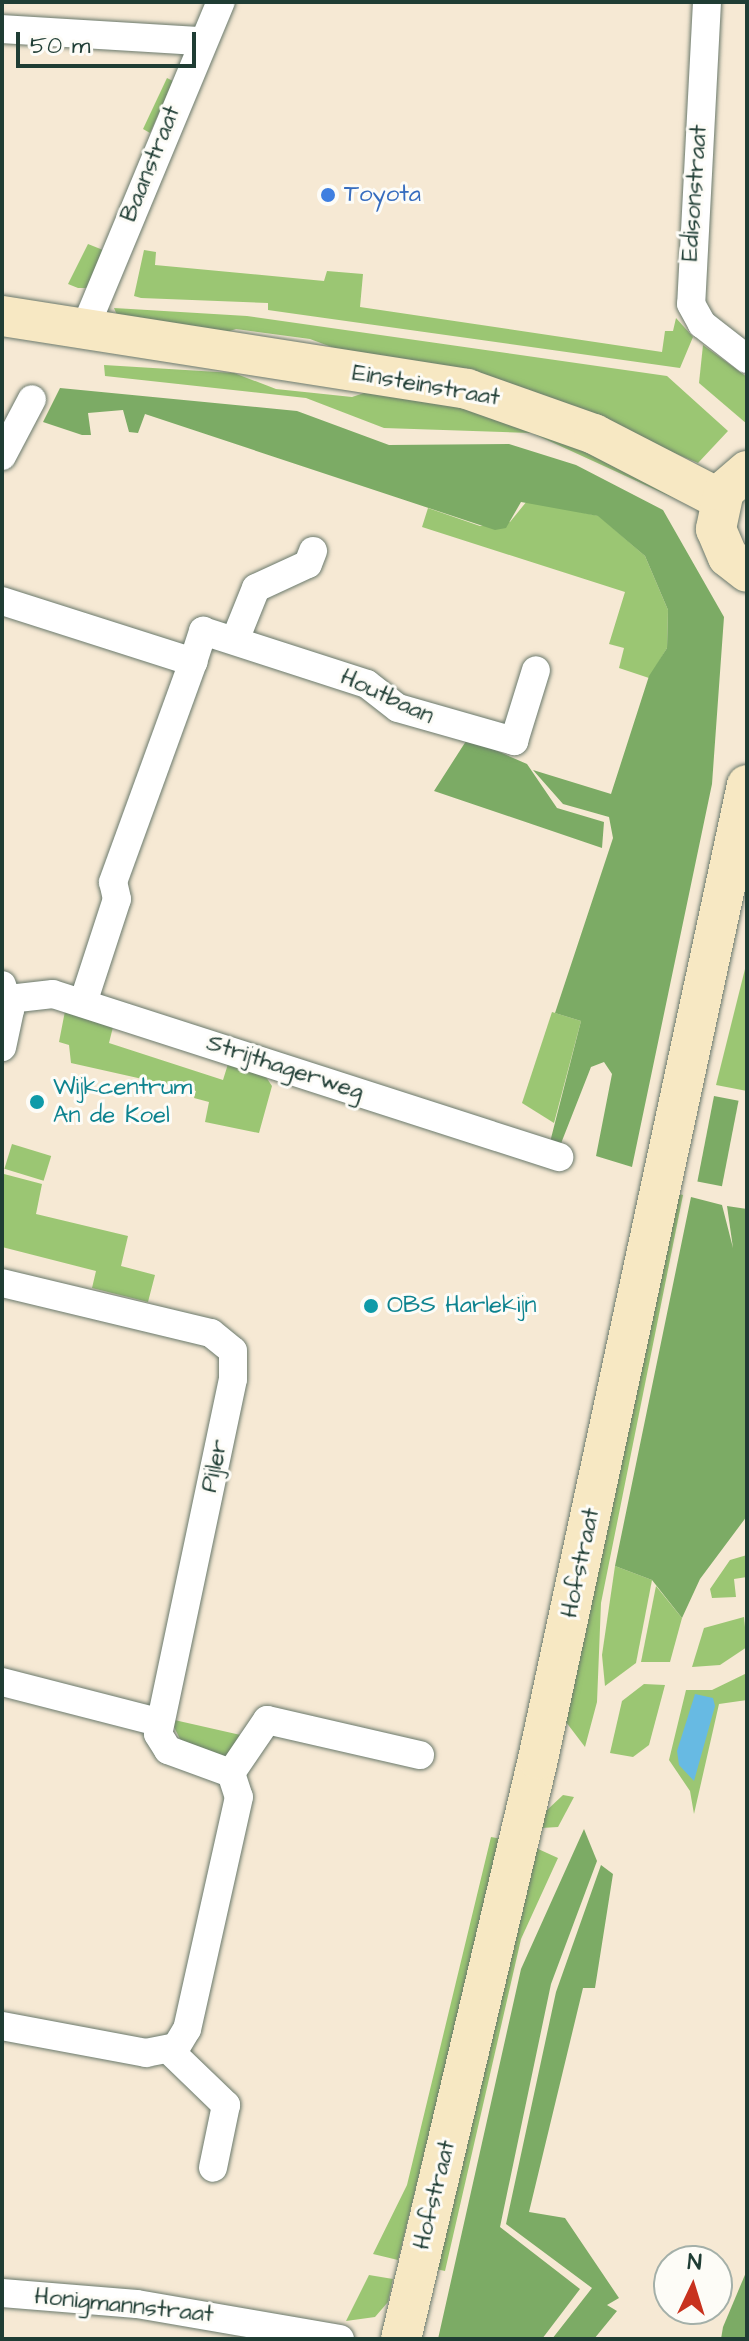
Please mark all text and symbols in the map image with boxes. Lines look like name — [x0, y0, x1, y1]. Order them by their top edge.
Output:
scale bar — [20, 16, 200, 66]
text: 50 m — [30, 29, 90, 63]
street label: Baanstraat — [115, 102, 187, 226]
street label: Edisonstraat — [676, 124, 714, 262]
place label: Toyota — [344, 181, 421, 209]
marker: Toyota — [319, 186, 337, 204]
street label: Einsteinstraat — [350, 359, 502, 413]
street label: Houtbaan — [336, 663, 438, 731]
street label: Strijthagerweg — [203, 1029, 367, 1107]
place label: Wijkcentrum An de Koel — [53, 1074, 192, 1130]
marker: Wijkcentrum An de Koel — [28, 1093, 46, 1111]
place label: OBS Harlekijn — [387, 1292, 537, 1320]
marker: OBS Harlekijn — [362, 1297, 380, 1315]
street label: Pijler — [195, 1437, 235, 1495]
street label: Hofstraat — [555, 1506, 607, 1620]
street label: Hofstraat — [408, 2137, 462, 2253]
north arrow — [653, 2245, 733, 2325]
text: N — [687, 2247, 703, 2278]
street label: Honigmannstraat — [33, 2282, 215, 2330]

